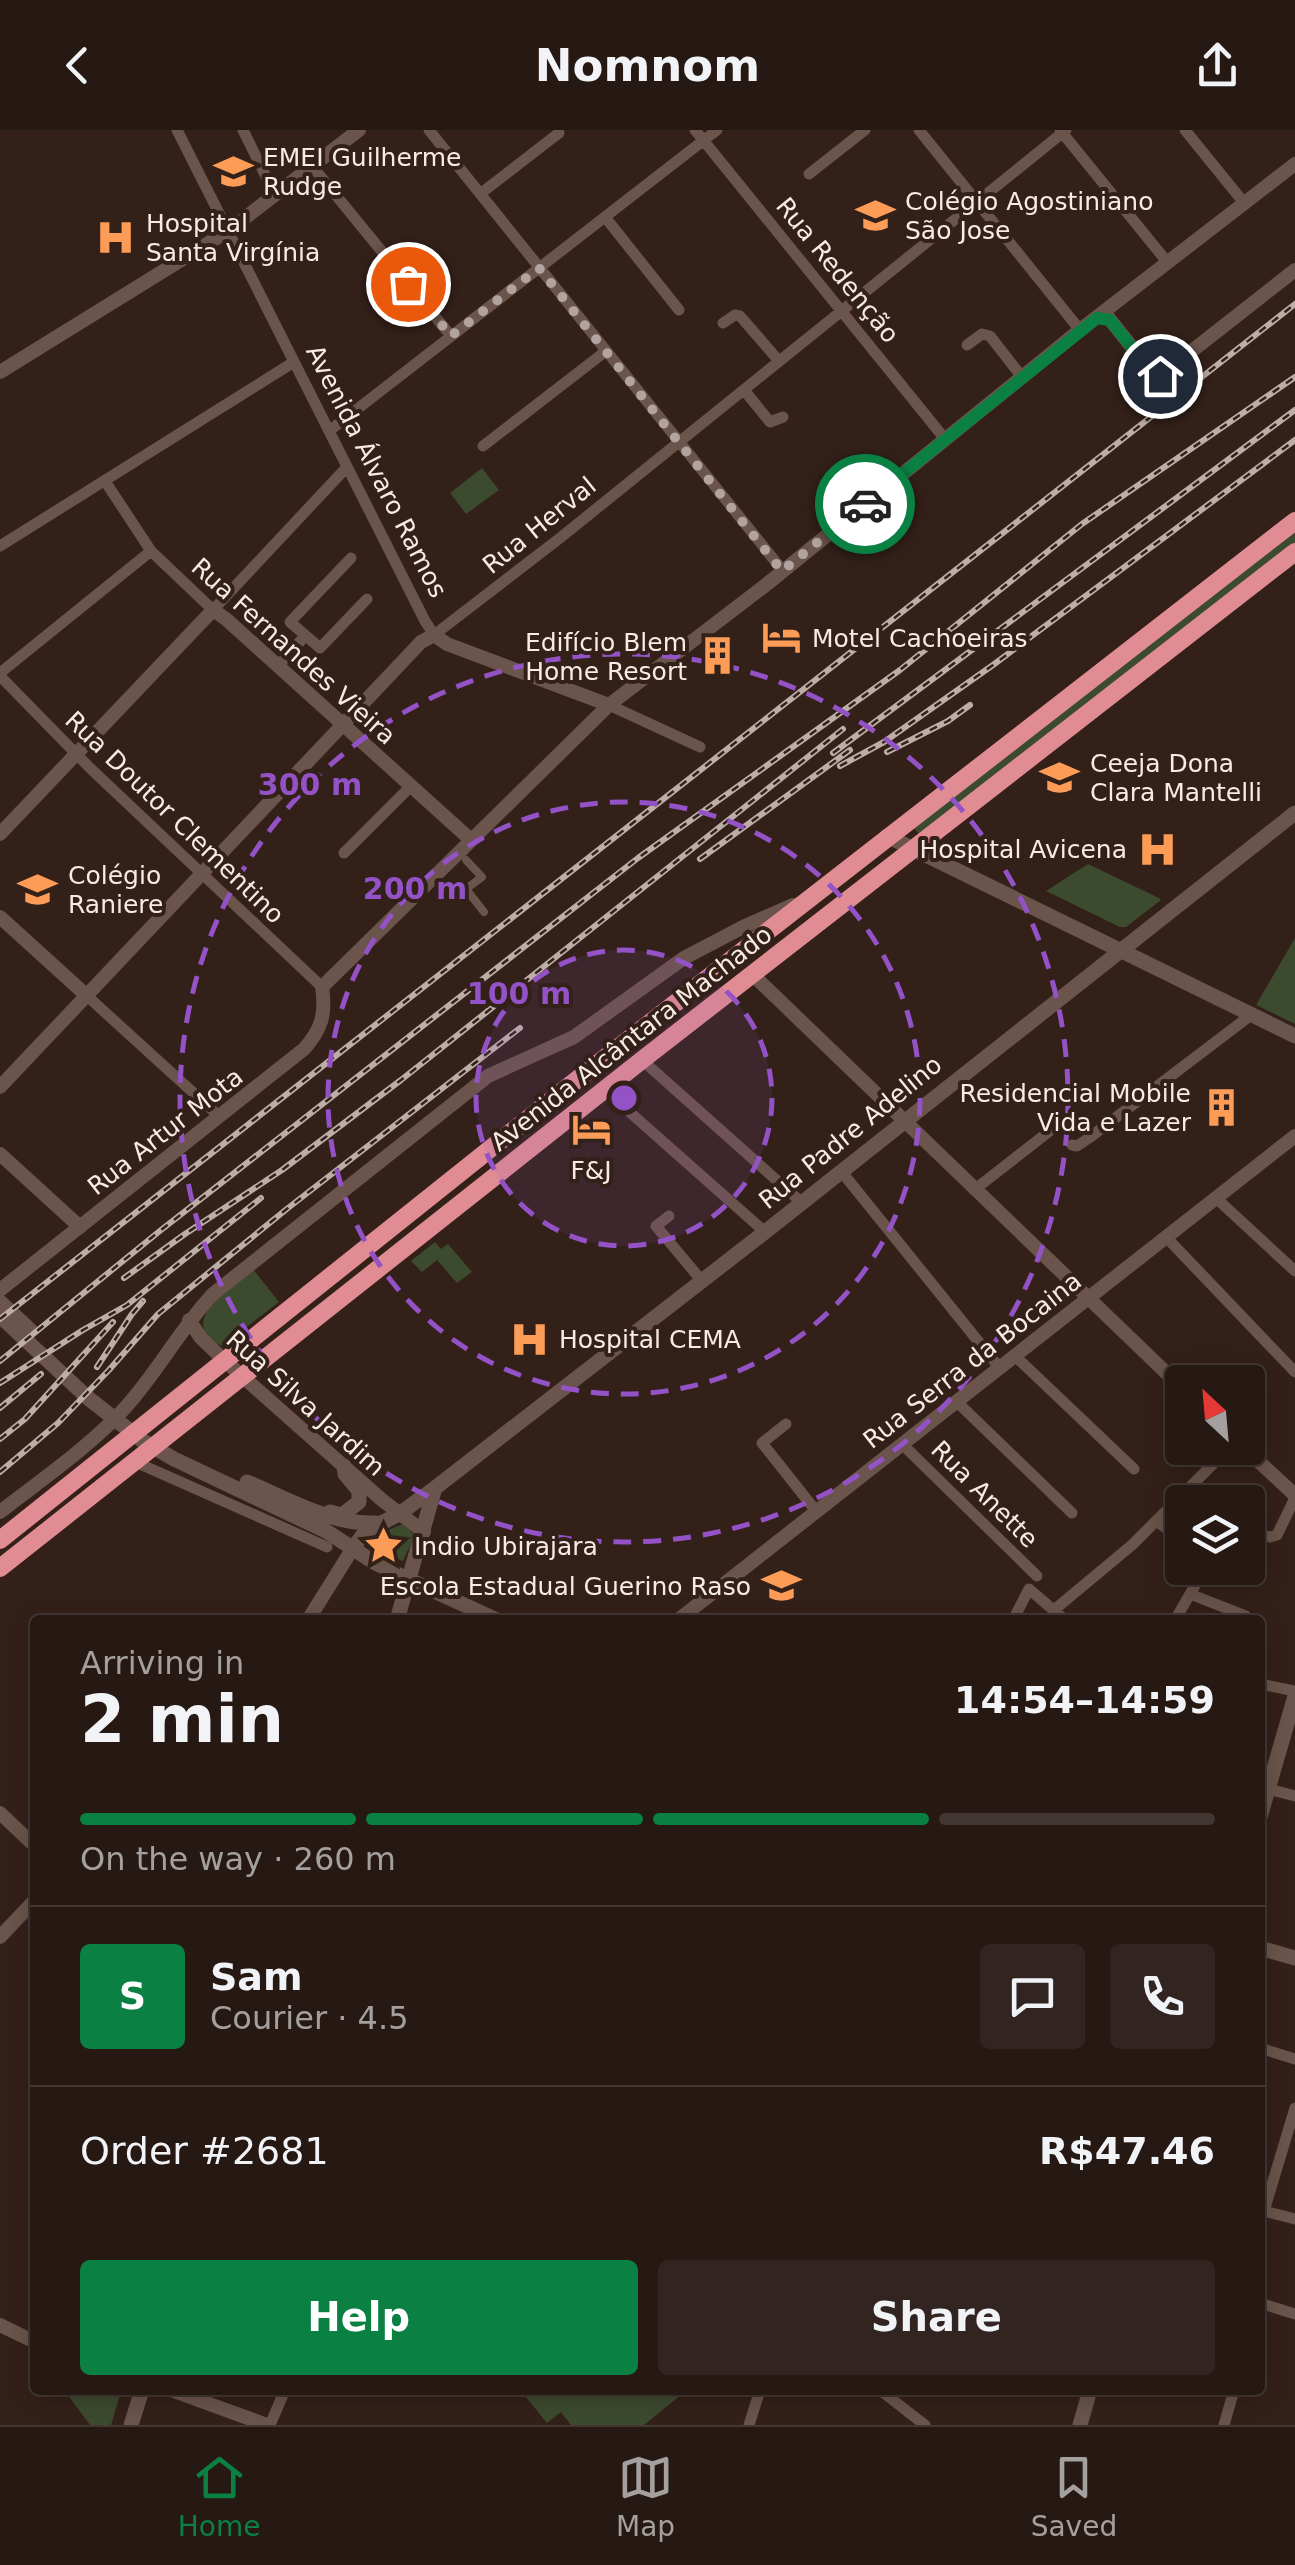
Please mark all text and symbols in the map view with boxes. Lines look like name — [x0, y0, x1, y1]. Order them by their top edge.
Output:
icon: back — [50, 38, 105, 93]
icon: share — [1190, 38, 1245, 93]
text: Nomnom — [535, 39, 760, 92]
place label: EMEI Guilherme Rudge — [263, 143, 461, 201]
school or university icon: EMEI Guilherme Rudge — [212, 150, 254, 192]
place label: Colégio Agostiniano São Jose — [905, 187, 1153, 245]
street label: Rua Redenção — [770, 192, 905, 349]
school or university icon: Colégio Agostiniano São Jose — [854, 194, 896, 236]
place label: Hospital Santa Virgínia — [146, 209, 320, 267]
hospital icon: Hospital Santa Virgínia — [95, 216, 137, 258]
pin — [366, 242, 451, 327]
icon: bag — [381, 257, 436, 312]
pin — [1118, 334, 1203, 419]
street label: Avenida Álvaro Ramos — [300, 340, 453, 602]
icon: home — [1133, 349, 1188, 404]
courier — [815, 454, 915, 554]
street label: Rua Herval — [477, 471, 602, 580]
icon: car — [838, 477, 893, 532]
street label: Rua Fernandes Vieira — [186, 552, 402, 751]
hotel icon: Motel Cachoeiras — [761, 617, 803, 659]
place label: Motel Cachoeiras — [812, 624, 1028, 653]
place label: Edifício Blem Home Resort — [525, 628, 687, 686]
building icon: Edifício Blem Home Resort — [696, 635, 738, 677]
street label: Rua Doutor Clementino — [59, 705, 290, 929]
place label: Ceeja Dona Clara Mantelli — [1090, 749, 1262, 807]
school or university icon: Ceeja Dona Clara Mantelli — [1039, 756, 1081, 798]
text: 300 m — [258, 767, 362, 802]
hospital icon: Hospital Avicena — [1136, 828, 1178, 870]
place label: Hospital Avicena — [919, 835, 1127, 864]
place label: Colégio Raniere — [68, 861, 163, 919]
school or university icon: Colégio Raniere — [17, 868, 59, 910]
text: 200 m — [363, 871, 467, 906]
street label: Avenida Alcântara Machado — [485, 920, 777, 1157]
text: 100 m — [467, 976, 571, 1011]
street label: Rua Padre Adelino — [753, 1050, 947, 1215]
street label: Rua Artur Mota — [82, 1062, 249, 1201]
place label: Residencial Mobile Vida e Lazer — [959, 1079, 1192, 1137]
centre of rings — [606, 1080, 642, 1116]
building icon: Residencial Mobile Vida e Lazer — [1200, 1086, 1242, 1128]
hotel icon: F&J — [570, 1108, 612, 1150]
place label: F&J — [570, 1156, 612, 1185]
street label: Rua Serra da Bocaina — [857, 1266, 1087, 1455]
hospital icon: Hospital CEMA — [508, 1318, 550, 1360]
street label: Rua Silva Jardim — [221, 1325, 391, 1482]
place label: Hospital CEMA — [559, 1325, 741, 1354]
north arrow — [1165, 1365, 1265, 1465]
map controls — [1165, 1365, 1265, 1585]
street label: Rua Anette — [925, 1435, 1044, 1554]
button: layers — [1165, 1485, 1265, 1585]
place icon: Indio Ubirajara — [363, 1525, 405, 1567]
place label: Indio Ubirajara — [414, 1532, 598, 1561]
school or university icon: Escola Estadual Guerino Raso — [760, 1565, 802, 1607]
place label: Escola Estadual Guerino Raso — [380, 1572, 751, 1601]
text: Arriving in — [80, 1644, 244, 1682]
text: 14:54–14:59 — [954, 1678, 1215, 1722]
text: 2 min — [80, 1682, 284, 1757]
text: On the way · 260 m — [80, 1840, 396, 1878]
button: chat — [980, 1944, 1085, 2049]
button: phone — [1110, 1944, 1215, 2049]
text: Sam — [210, 1955, 303, 1999]
text: S — [119, 1974, 146, 2018]
text: Courier · 4.5 — [210, 1999, 409, 2037]
text: Order #2681 — [80, 2129, 329, 2173]
text: R$47.46 — [1039, 2129, 1215, 2173]
button: Help — [80, 2260, 638, 2375]
button: Share — [658, 2260, 1215, 2375]
tab: Home — [178, 2450, 260, 2543]
tab: Map — [616, 2450, 675, 2543]
tab: Saved — [1031, 2450, 1117, 2543]

